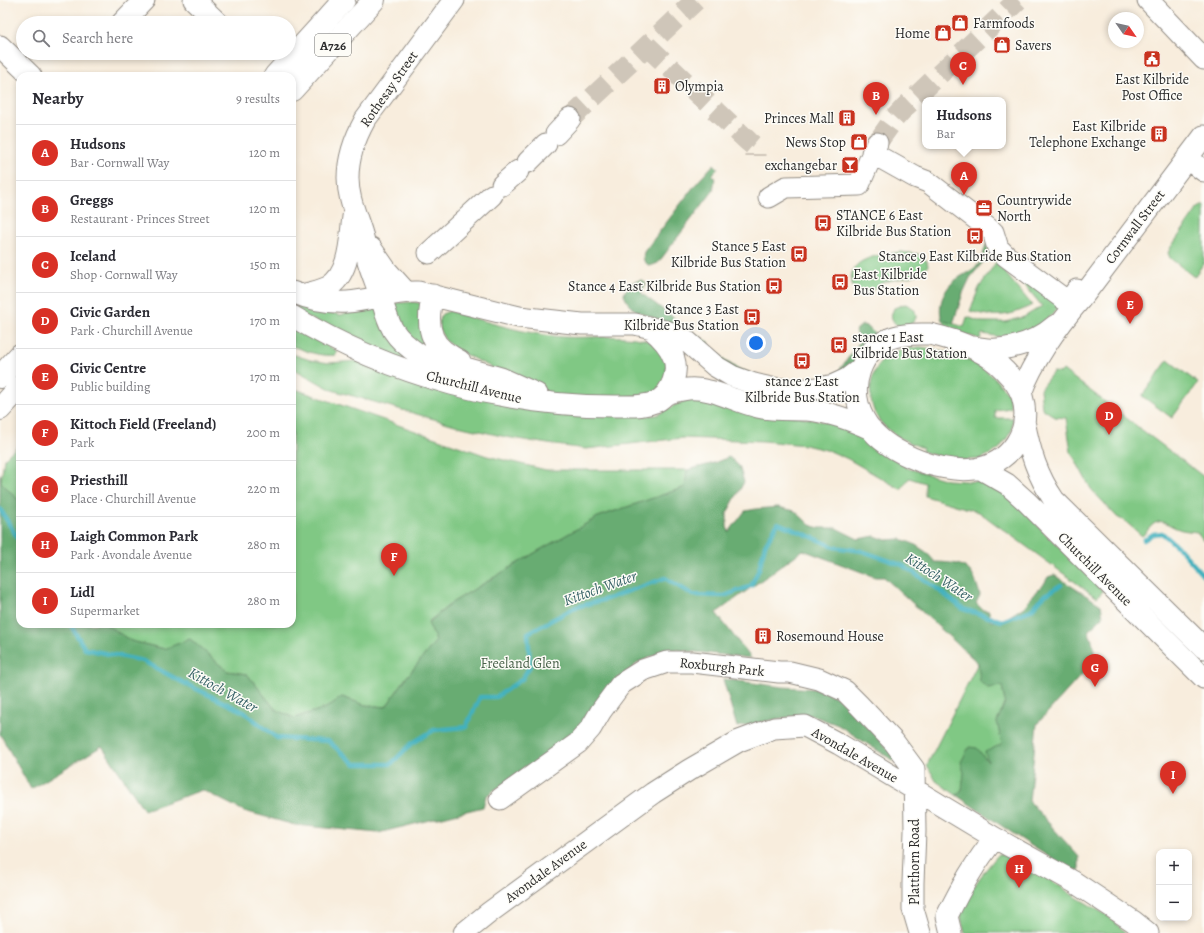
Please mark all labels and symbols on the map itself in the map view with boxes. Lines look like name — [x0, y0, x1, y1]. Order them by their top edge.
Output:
north arrow — [1108, 12, 1144, 48]
shop icon: Farmfoods — [950, 13, 970, 33]
place label: Farmfoods — [973, 14, 1035, 33]
shop icon: Home — [933, 23, 953, 43]
place label: Home — [895, 24, 930, 43]
road number: A726 — [315, 34, 351, 56]
shop icon: Savers — [992, 35, 1012, 55]
place label: Savers — [1015, 36, 1052, 55]
street label: Rothesay Street — [356, 47, 422, 131]
public building icon: East Kilbride Post Office — [1142, 49, 1162, 69]
pin: C — [950, 52, 976, 85]
place label: East Kilbride Post Office — [1115, 70, 1189, 105]
building icon: Olympia — [652, 76, 672, 96]
place label: Olympia — [675, 77, 724, 96]
pin: B — [863, 82, 889, 115]
building icon: Princes Mall — [837, 108, 857, 128]
place label: Princes Mall — [764, 109, 835, 128]
place label: East Kilbride Telephone Exchange — [1029, 117, 1146, 152]
building icon: East Kilbride Telephone Exchange — [1149, 124, 1169, 144]
shop icon: News Stop — [849, 132, 869, 152]
place label: News Stop — [785, 133, 846, 152]
bar icon: exchangebar — [840, 155, 860, 175]
place label: exchangebar — [765, 156, 838, 175]
pin: A — [951, 162, 977, 195]
street label: Cornwall Street — [1101, 186, 1169, 268]
place label: Countrywide North — [997, 191, 1072, 226]
office icon: Countrywide North — [974, 198, 994, 218]
place label: STANCE 6 East Kilbride Bus Station — [836, 206, 952, 241]
bus stop icon: STANCE 6 East Kilbride Bus Station — [813, 213, 833, 233]
bus stop icon: Stance 9 East Kilbride Bus Station — [965, 226, 985, 246]
place label: Stance 5 East Kilbride Bus Station — [671, 237, 786, 272]
bus stop icon: Stance 5 East Kilbride Bus Station — [789, 244, 809, 264]
place label: Stance 9 East Kilbride Bus Station — [879, 247, 1072, 266]
place label: East Kilbride Bus Station — [853, 265, 927, 300]
bus stop icon: East Kilbride Bus Station — [830, 272, 850, 292]
bus stop icon: Stance 4 East Kilbride Bus Station — [764, 276, 784, 296]
place label: Stance 4 East Kilbride Bus Station — [568, 277, 761, 296]
pin: E — [1117, 291, 1143, 324]
place label: Stance 3 East Kilbride Bus Station — [624, 300, 739, 335]
bus stop icon: Stance 3 East Kilbride Bus Station — [742, 307, 762, 327]
place label: stance 1 East Kilbride Bus Station — [852, 328, 968, 363]
your location — [746, 333, 766, 353]
bus stop icon: stance 1 East Kilbride Bus Station — [829, 335, 849, 355]
bus stop icon: stance 2 East Kilbride Bus Station — [792, 351, 812, 371]
street label: Churchill Avenue — [424, 366, 524, 408]
place label: stance 2 East Kilbride Bus Station — [744, 372, 860, 407]
pin: D — [1096, 402, 1122, 435]
street label: Churchill Avenue — [1054, 528, 1136, 610]
pin: F — [381, 543, 407, 576]
water label: Kittoch Water — [902, 548, 977, 607]
water label: Kittoch Water — [561, 565, 640, 610]
building icon: Rosemound House — [753, 626, 773, 646]
place label: Rosemound House — [776, 627, 884, 646]
street label: Roxburgh Park — [679, 653, 765, 681]
park label: Freeland Glen — [480, 654, 560, 673]
pin: G — [1082, 654, 1108, 687]
water label: Kittoch Water — [185, 663, 262, 718]
street label: Avondale Avenue — [807, 722, 902, 787]
pin: I — [1160, 761, 1186, 794]
street label: Platthorn Road — [905, 818, 924, 905]
street label: Avondale Avenue — [500, 835, 591, 908]
pin: H — [1006, 855, 1032, 888]

